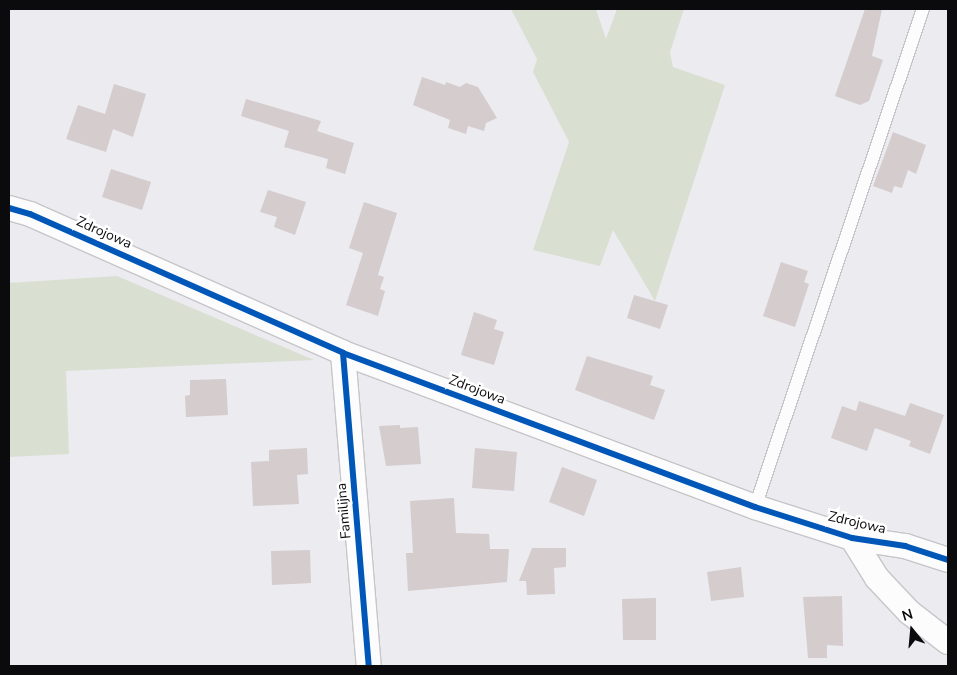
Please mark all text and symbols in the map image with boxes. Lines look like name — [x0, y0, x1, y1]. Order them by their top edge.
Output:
street label: Zdrojowa — [74, 213, 134, 253]
street label: Zdrojowa — [446, 372, 508, 408]
street label: Familijna — [333, 482, 355, 540]
street label: Zdrojowa — [826, 508, 888, 538]
north arrow — [887, 605, 937, 655]
text: N — [900, 605, 915, 626]

